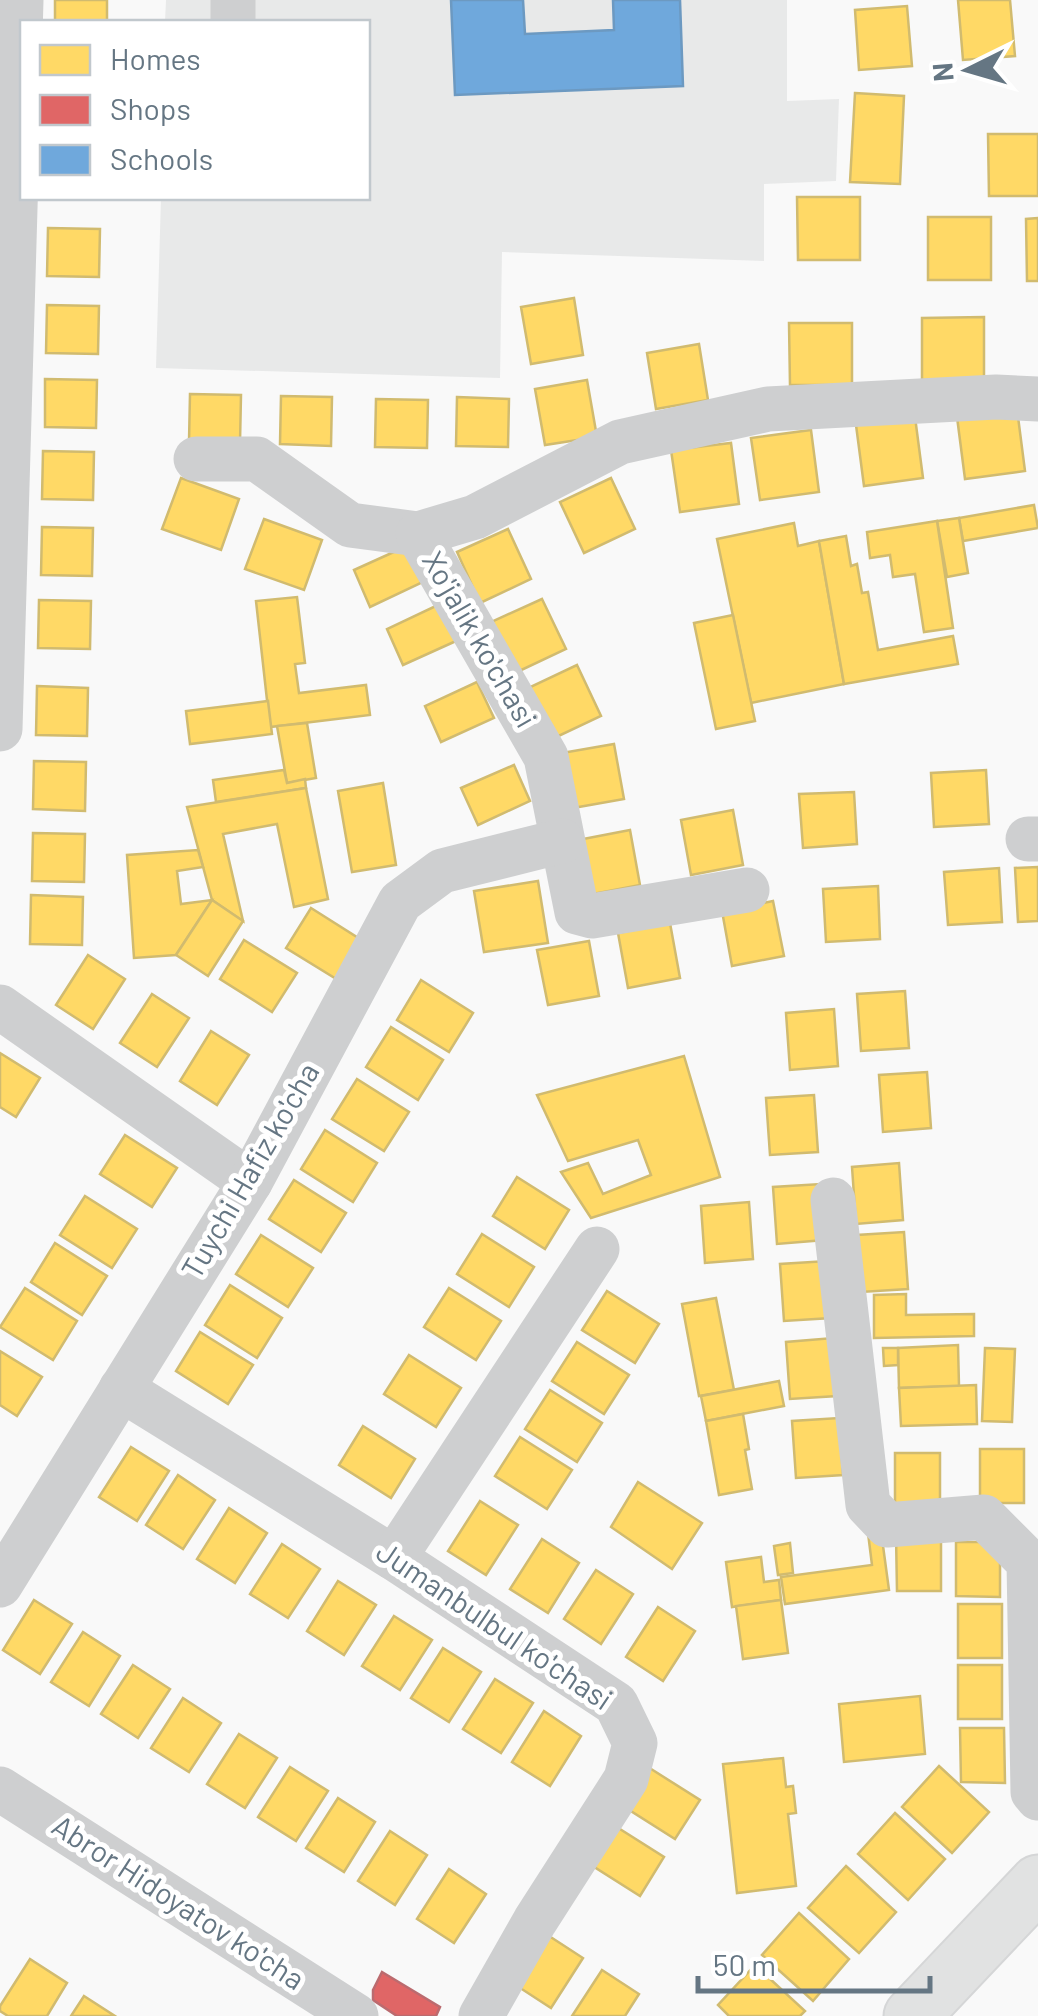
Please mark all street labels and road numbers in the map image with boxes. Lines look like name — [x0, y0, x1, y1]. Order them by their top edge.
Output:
street label: Xo'jalik ko'chasi — [416, 545, 546, 733]
street label: Tuychi Hafiz ko'cha — [173, 1056, 326, 1284]
street label: Jumanbulbul ko'chasi — [370, 1532, 620, 1717]
street label: Abror Hidoyatov ko'cha — [46, 1806, 312, 1996]

